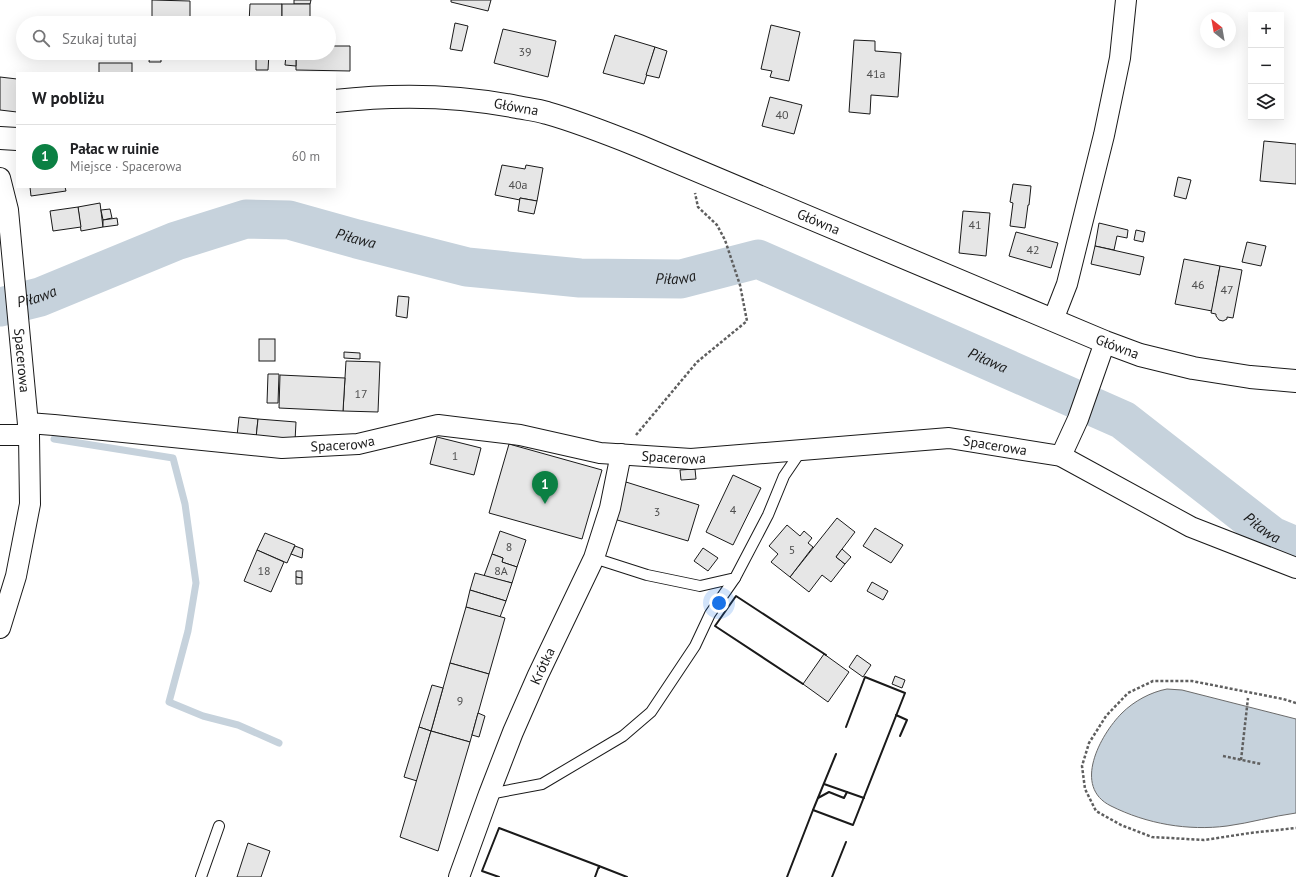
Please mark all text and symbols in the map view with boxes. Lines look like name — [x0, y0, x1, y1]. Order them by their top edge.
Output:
north arrow — [1200, 12, 1236, 48]
map controls — [1248, 12, 1284, 120]
button: + — [1248, 12, 1284, 48]
search box — [16, 16, 336, 60]
icon: search — [30, 27, 52, 49]
text: Szukaj tutaj — [62, 29, 137, 48]
house number: 39 — [518, 44, 532, 59]
button: − — [1248, 48, 1284, 84]
house number: 41a — [866, 66, 886, 81]
button: layers — [1248, 84, 1284, 120]
text: W pobliżu — [32, 87, 104, 109]
street label: Główna — [493, 94, 540, 120]
house number: 40 — [775, 107, 789, 122]
text: Pałac w ruinie — [70, 139, 159, 158]
text: 1 — [41, 148, 49, 165]
text: 60 m — [292, 148, 320, 165]
text: Miejsce · Spacerowa — [70, 158, 182, 175]
house number: 40a — [508, 177, 528, 192]
street label: Główna — [794, 205, 843, 239]
house number: 41 — [968, 217, 982, 232]
water label: Piława — [334, 224, 379, 253]
house number: 42 — [1026, 242, 1040, 257]
water label: Piława — [655, 265, 699, 288]
house number: 46 — [1191, 277, 1205, 292]
water label: Piława — [15, 281, 60, 311]
house number: 47 — [1220, 282, 1234, 297]
street label: Spacerowa — [10, 327, 34, 393]
street label: Główna — [1093, 330, 1142, 363]
water label: Piława — [965, 343, 1011, 377]
house number: 17 — [354, 386, 368, 401]
street label: Spacerowa — [310, 431, 377, 455]
street label: Spacerowa — [962, 431, 1028, 459]
street label: Spacerowa — [641, 447, 707, 468]
house number: 1 — [452, 448, 458, 463]
pin: 1 — [532, 471, 558, 504]
house number: 4 — [730, 502, 737, 517]
house number: 3 — [654, 504, 660, 519]
water label: Piława — [1240, 508, 1284, 548]
house number: 8 — [506, 539, 512, 554]
house number: 5 — [789, 542, 795, 557]
house number: 18 — [257, 563, 271, 578]
house number: 8A — [494, 563, 508, 578]
your location — [709, 593, 729, 613]
street label: Krótka — [526, 645, 559, 687]
house number: 9 — [457, 693, 463, 708]

